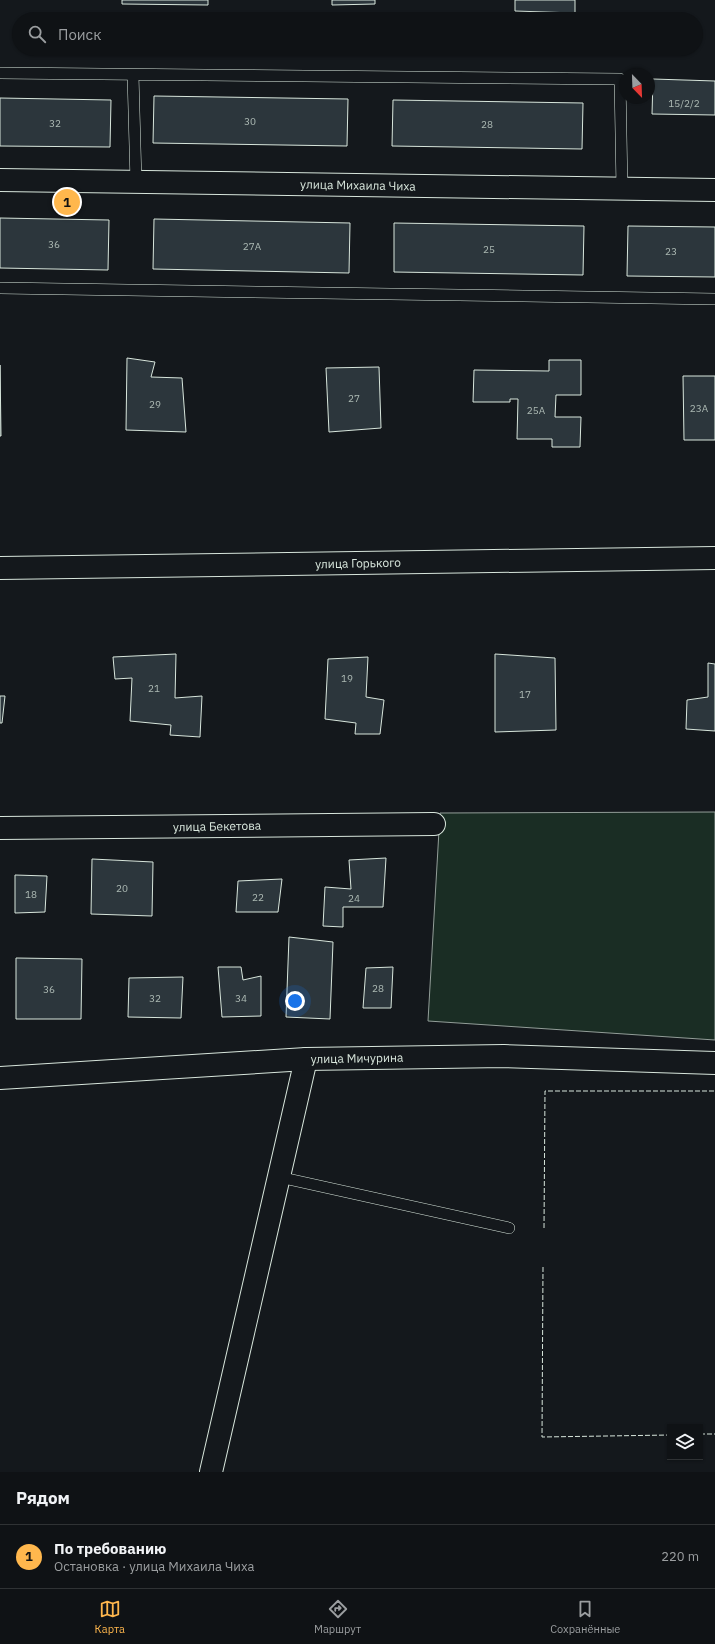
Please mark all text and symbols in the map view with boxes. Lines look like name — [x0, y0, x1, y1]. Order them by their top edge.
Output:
search box — [12, 12, 703, 56]
icon: search — [26, 23, 48, 45]
text: Поиск — [58, 25, 101, 44]
north arrow — [619, 68, 655, 104]
house number: 15/2/2 — [668, 97, 700, 110]
house number: 30 — [244, 115, 256, 128]
house number: 32 — [49, 117, 61, 130]
house number: 28 — [481, 118, 493, 131]
street label: улица Михаила Чиха — [300, 176, 417, 194]
pin: 1 — [54, 187, 80, 217]
house number: 36 — [48, 238, 60, 251]
house number: 27А — [243, 240, 262, 253]
house number: 25 — [483, 243, 495, 256]
house number: 23 — [665, 245, 677, 258]
house number: 27 — [348, 392, 360, 405]
house number: 29 — [149, 398, 161, 411]
house number: 23А — [690, 402, 709, 415]
house number: 25А — [527, 404, 546, 417]
street label: улица Горького — [315, 555, 401, 571]
house number: 19 — [341, 672, 353, 685]
house number: 21 — [148, 682, 160, 695]
house number: 17 — [519, 688, 531, 701]
street label: улица Бекетова — [173, 818, 262, 834]
house number: 20 — [116, 882, 128, 895]
house number: 18 — [25, 888, 37, 901]
house number: 22 — [252, 891, 264, 904]
house number: 24 — [348, 892, 360, 905]
house number: 28 — [372, 982, 384, 995]
house number: 36 — [43, 983, 55, 996]
your location — [285, 991, 305, 1011]
house number: 32 — [149, 992, 161, 1005]
house number: 34 — [235, 992, 247, 1005]
street label: улица Мичурина — [310, 1050, 404, 1066]
map controls — [667, 1424, 703, 1460]
button: layers — [667, 1424, 703, 1460]
text: Рядом — [16, 1487, 70, 1509]
text: По требованию — [54, 1539, 166, 1558]
text: 1 — [25, 1548, 33, 1565]
text: 220 m — [661, 1548, 699, 1565]
text: Остановка · улица Михаила Чиха — [54, 1558, 255, 1575]
tab: Карта — [95, 1598, 125, 1636]
tab: Маршрут — [314, 1598, 361, 1636]
tab: Сохранённые — [550, 1598, 620, 1636]

